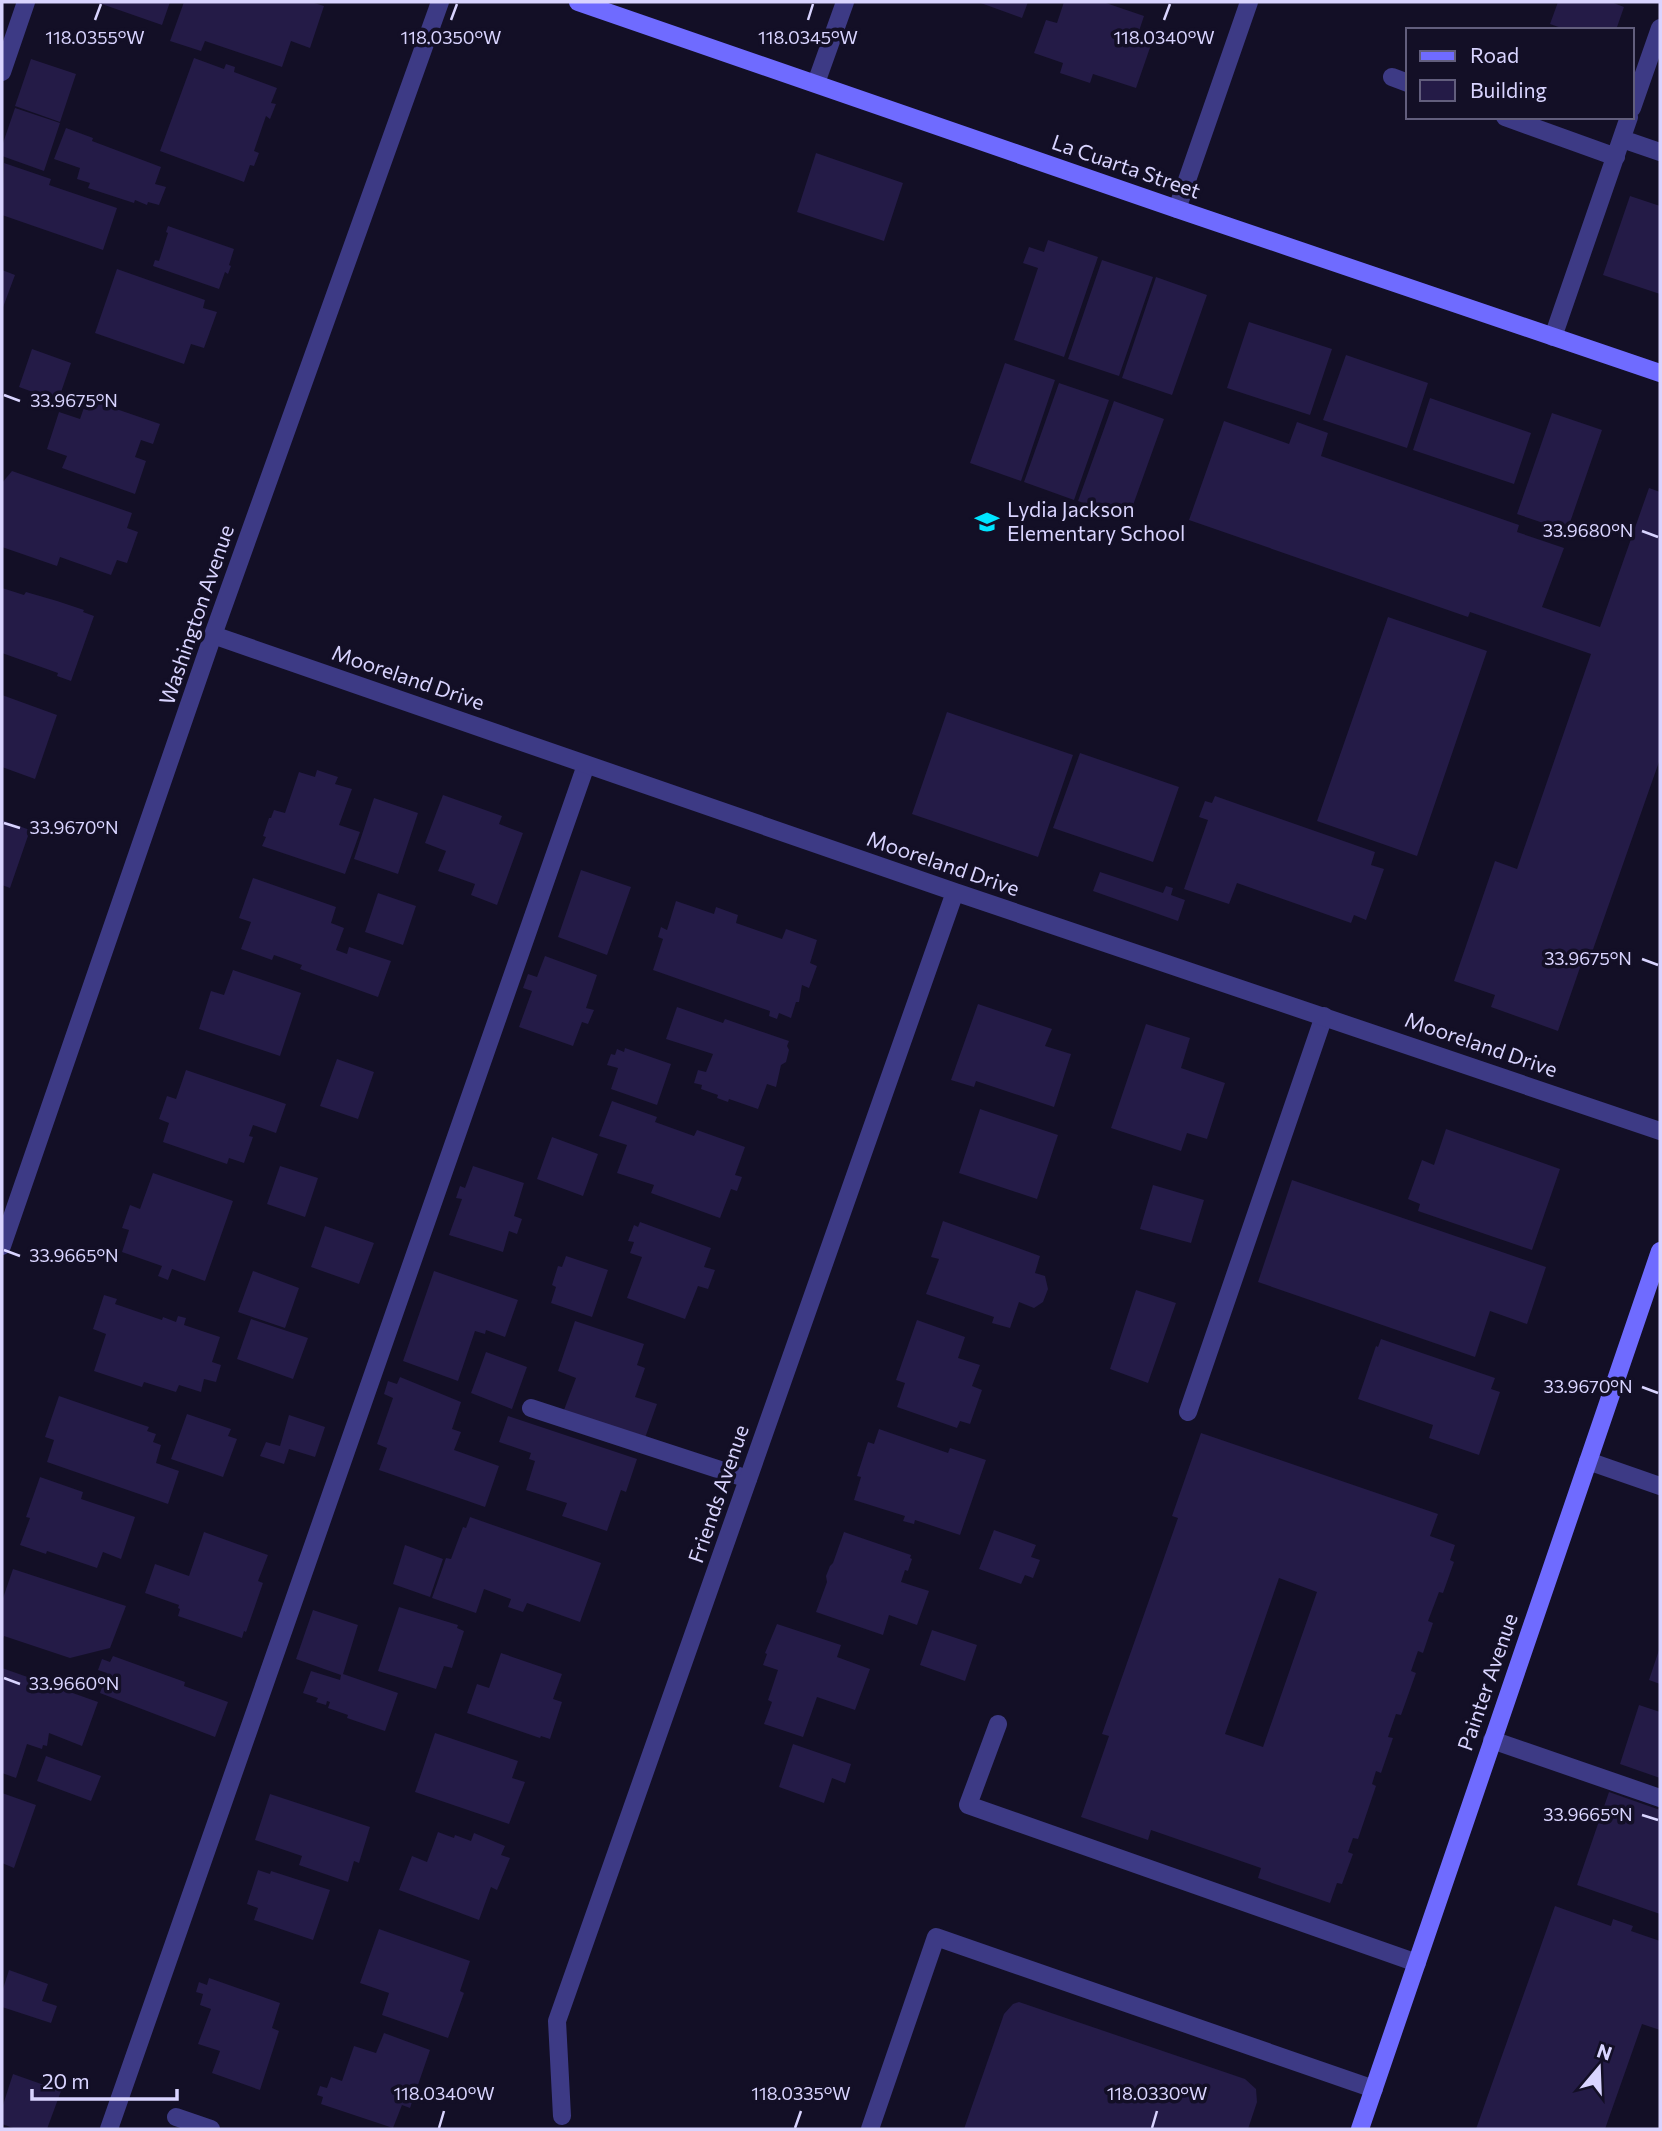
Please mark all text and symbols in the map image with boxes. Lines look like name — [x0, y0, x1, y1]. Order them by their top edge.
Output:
text: 118.0355°W — [45, 26, 145, 48]
text: 118.0350°W — [401, 26, 501, 48]
text: 118.0345°W — [758, 26, 858, 48]
text: 118.0340°W — [1113, 26, 1215, 48]
legend — [1406, 28, 1634, 119]
text: Road — [1470, 42, 1519, 67]
text: Building — [1470, 77, 1547, 102]
street label: La Cuarta Street — [1049, 128, 1204, 203]
text: 33.9675°N — [30, 389, 118, 411]
place label: Lydia Jackson Elementary School — [1007, 496, 1185, 545]
school or university icon: Lydia Jackson Elementary School — [973, 508, 1001, 536]
text: 33.9680°N — [1543, 519, 1633, 541]
street label: Washington Avenue — [153, 521, 238, 708]
street label: Mooreland Drive — [329, 639, 488, 714]
text: 33.9670°N — [29, 816, 119, 838]
street label: Mooreland Drive — [864, 825, 1023, 900]
text: 33.9675°N — [1544, 947, 1632, 969]
street label: Mooreland Drive — [1402, 1006, 1561, 1081]
text: 33.9665°N — [29, 1244, 119, 1266]
text: 33.9670°N — [1543, 1375, 1633, 1397]
street label: Friends Avenue — [682, 1421, 753, 1566]
street label: Painter Avenue — [1451, 1610, 1522, 1753]
text: 33.9660°N — [29, 1672, 119, 1694]
text: 33.9665°N — [1543, 1803, 1633, 1825]
north arrow — [1564, 2033, 1634, 2103]
text: N — [1594, 2038, 1615, 2065]
scale bar — [32, 2058, 177, 2102]
text: 20 m — [42, 2068, 90, 2093]
text: 118.0340°W — [393, 2082, 495, 2104]
text: 118.0335°W — [751, 2082, 851, 2104]
text: 118.0330°W — [1107, 2082, 1207, 2104]

